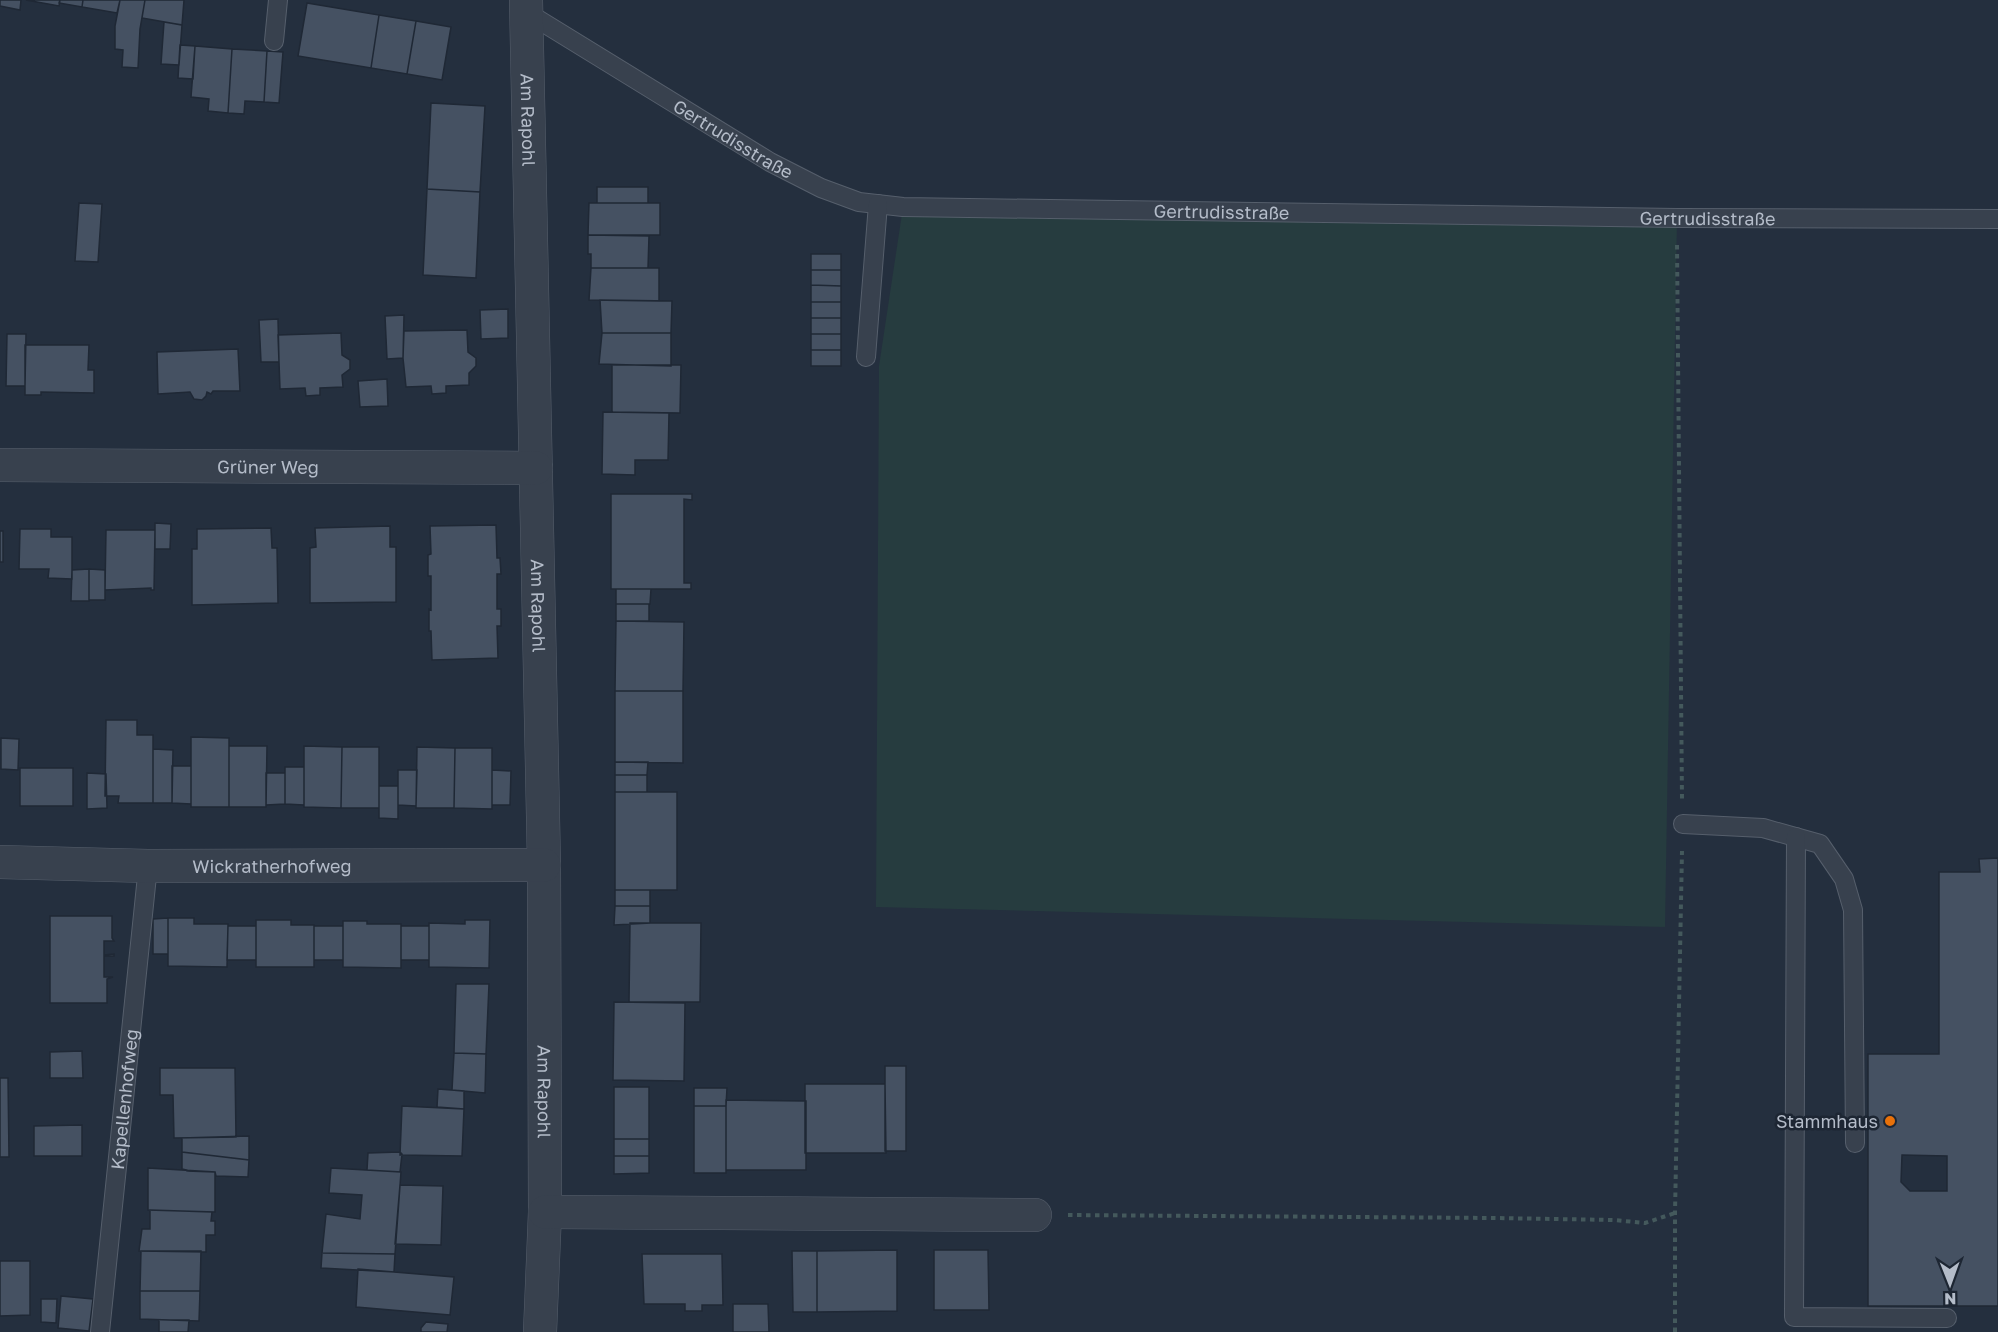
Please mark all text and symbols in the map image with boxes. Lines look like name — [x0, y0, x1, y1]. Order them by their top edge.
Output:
street label: Am Rapohl — [517, 73, 540, 167]
street label: Gertrudisstraße — [669, 94, 797, 183]
street label: Gertrudisstraße — [1153, 200, 1290, 223]
street label: Gertrudisstraße — [1639, 206, 1775, 229]
street label: Grüner Weg — [217, 455, 319, 478]
street label: Am Rapohl — [527, 559, 551, 653]
street label: Wickratherhofweg — [192, 854, 352, 877]
street label: Kapellenhofweg — [106, 1028, 142, 1171]
street label: Am Rapohl — [534, 1045, 556, 1139]
place label: Stammhaus — [1776, 1110, 1878, 1132]
marker: Stammhaus — [1883, 1114, 1897, 1128]
north arrow — [1920, 1254, 1980, 1314]
text: N — [1944, 1289, 1957, 1309]

